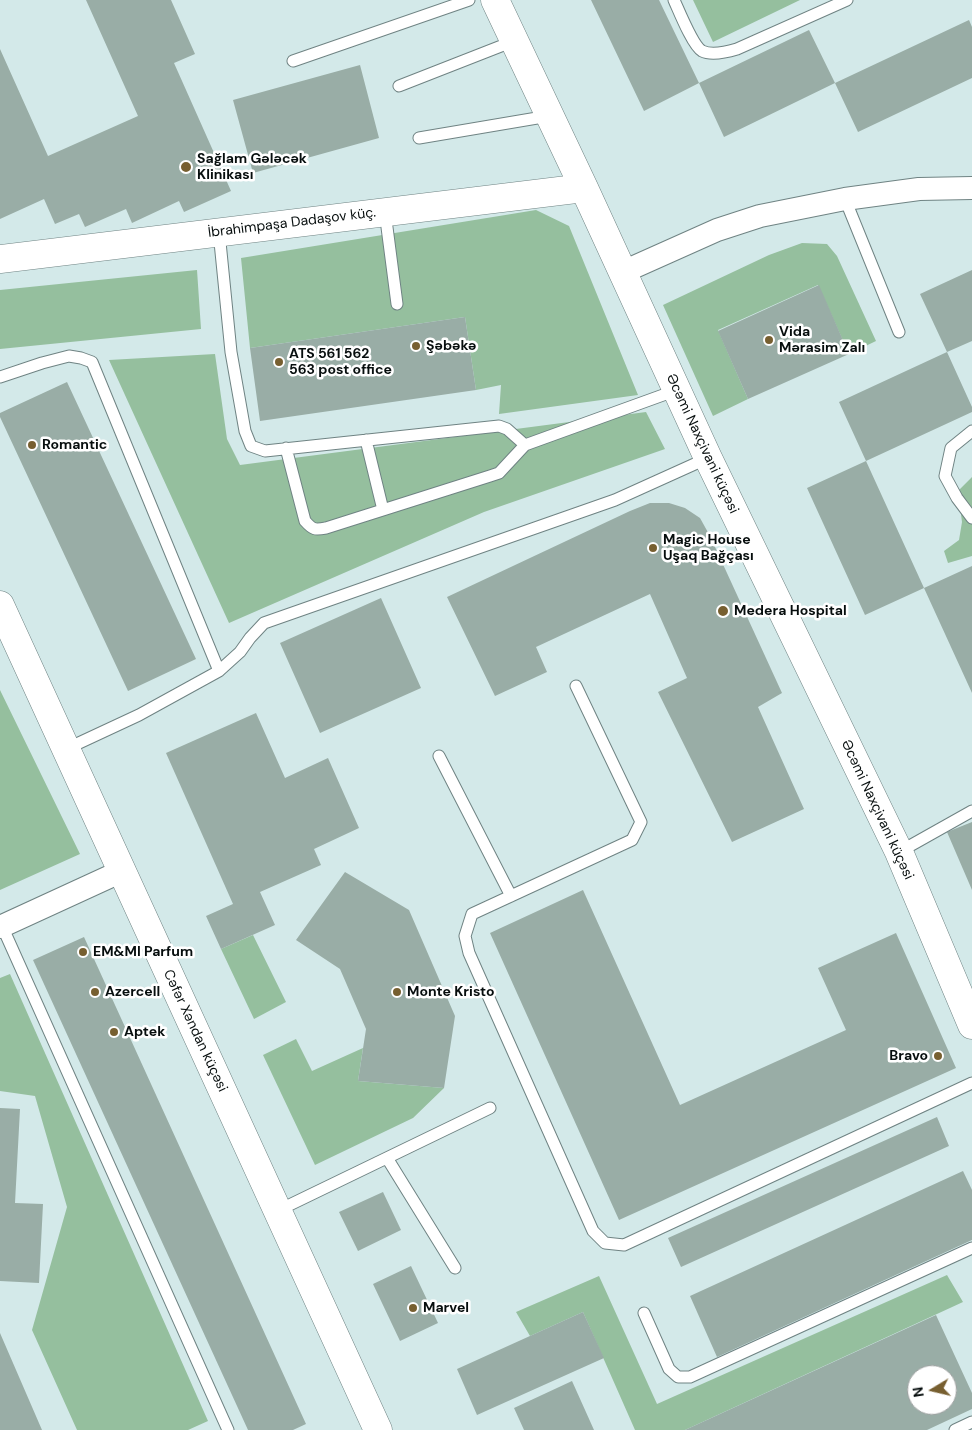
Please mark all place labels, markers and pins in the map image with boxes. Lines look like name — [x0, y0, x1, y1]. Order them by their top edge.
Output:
place label: Sağlam Gələcək Klinikası — [197, 151, 307, 184]
marker: Sağlam Gələcək Klinikası — [179, 160, 193, 174]
place label: Vida Mərasim Zalı — [779, 324, 865, 357]
marker: Vida Mərasim Zalı — [763, 334, 775, 346]
place label: Şəbəkə — [426, 338, 476, 354]
marker: Şəbəkə — [410, 340, 422, 352]
place label: ATS 561 562 563 post office — [289, 346, 392, 378]
marker: ATS 561 562 563 post office — [273, 356, 285, 368]
place label: Romantic — [42, 437, 107, 453]
marker: Romantic — [26, 439, 38, 451]
place label: Magic House Uşaq Bağçası — [663, 532, 754, 564]
marker: Magic House Uşaq Bağçası — [647, 542, 659, 554]
place label: Medera Hospital — [734, 603, 847, 619]
marker: Medera Hospital — [716, 604, 730, 618]
place label: EM&MI Parfum — [93, 944, 193, 960]
marker: EM&MI Parfum — [77, 946, 89, 958]
place label: Azercell — [105, 984, 160, 1000]
place label: Monte Kristo — [407, 984, 495, 1000]
marker: Azercell — [89, 986, 101, 998]
marker: Monte Kristo — [391, 986, 403, 998]
place label: Aptek — [124, 1024, 165, 1040]
marker: Aptek — [108, 1026, 120, 1038]
place label: Bravo — [889, 1048, 928, 1064]
marker: Bravo — [932, 1050, 944, 1062]
place label: Marvel — [423, 1300, 469, 1316]
marker: Marvel — [407, 1302, 419, 1314]

